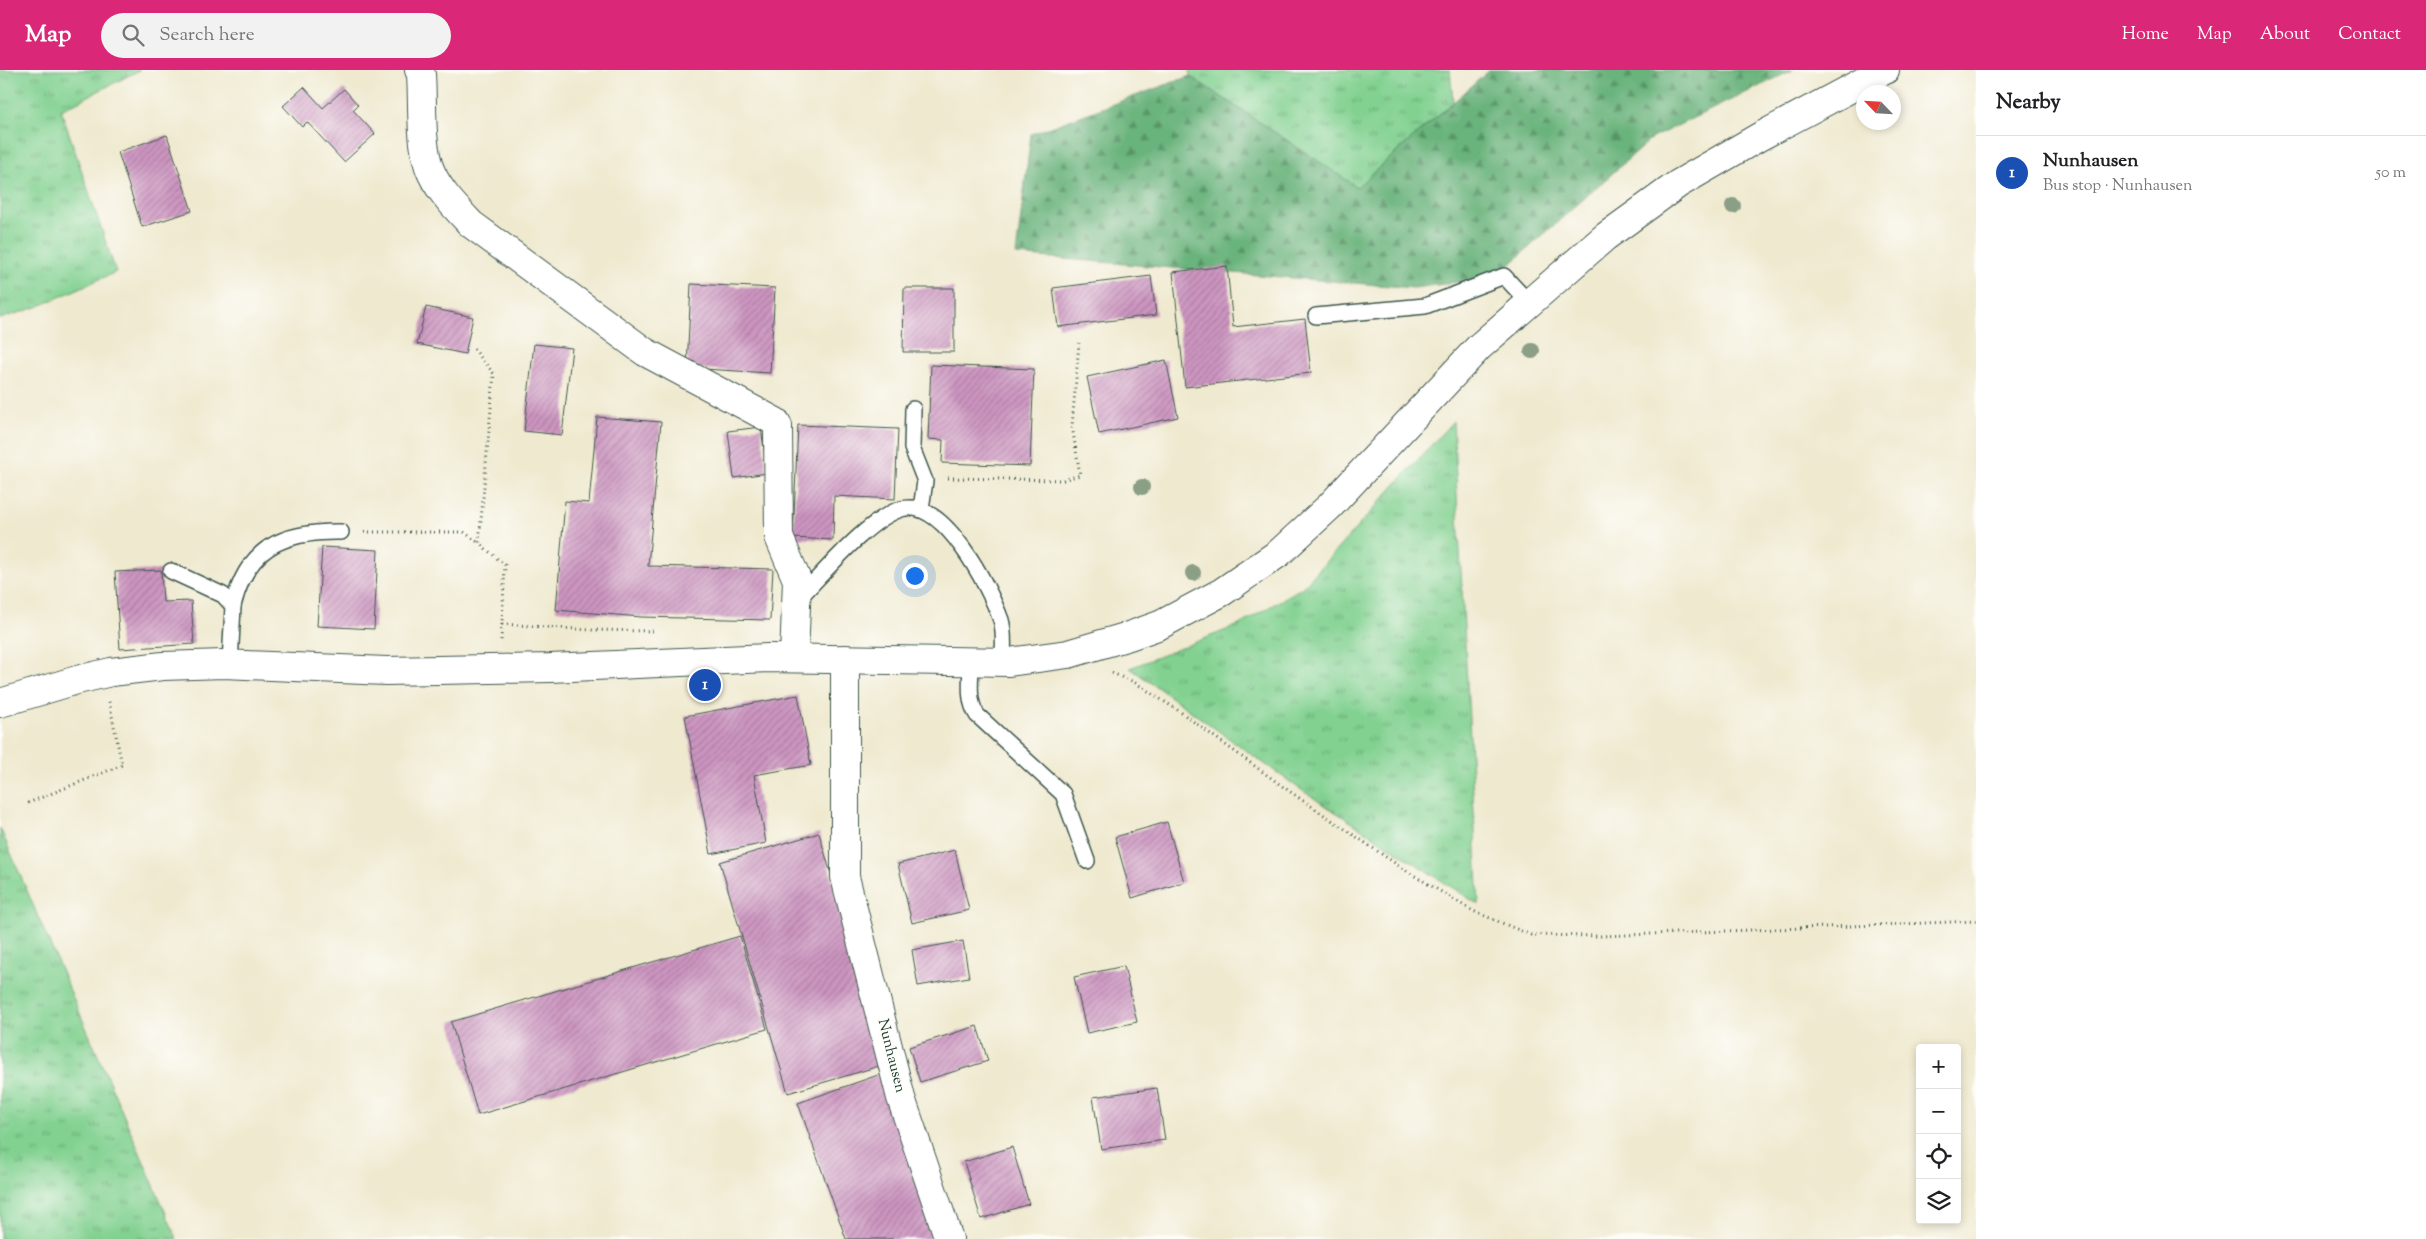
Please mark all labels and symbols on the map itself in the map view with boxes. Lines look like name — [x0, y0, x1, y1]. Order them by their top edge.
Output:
north arrow — [1856, 85, 1901, 130]
your location — [902, 563, 928, 589]
pin: 1 — [689, 666, 721, 704]
street label: Nunhausen — [872, 1017, 910, 1095]

